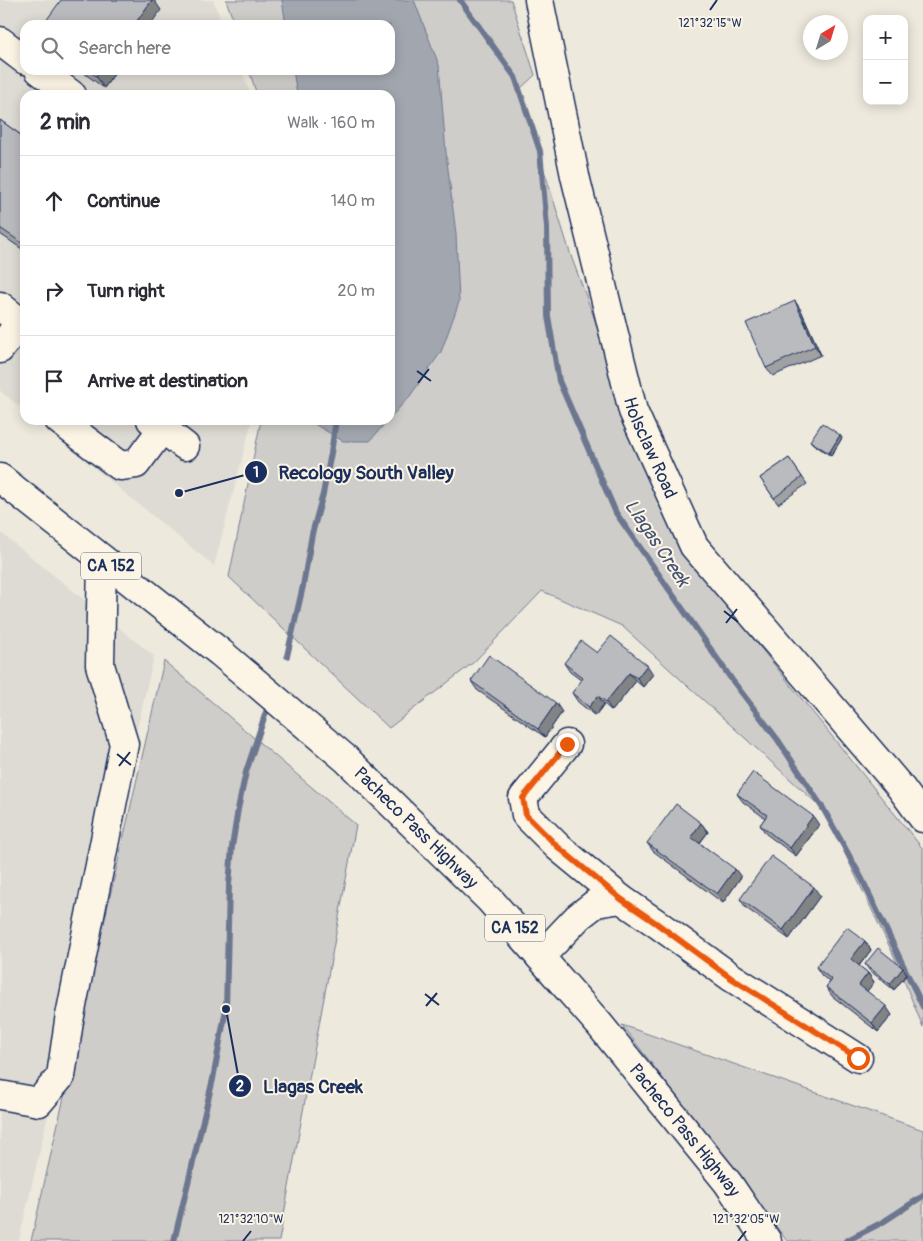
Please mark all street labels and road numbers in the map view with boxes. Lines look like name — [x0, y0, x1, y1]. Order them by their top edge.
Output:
street label: Holsclaw Road — [618, 395, 682, 502]
road number: CA 152 — [81, 552, 141, 580]
street label: Pacheco Pass Highway — [349, 762, 483, 894]
road number: CA 152 — [485, 914, 545, 941]
street label: Pacheco Pass Highway — [624, 1059, 746, 1202]

